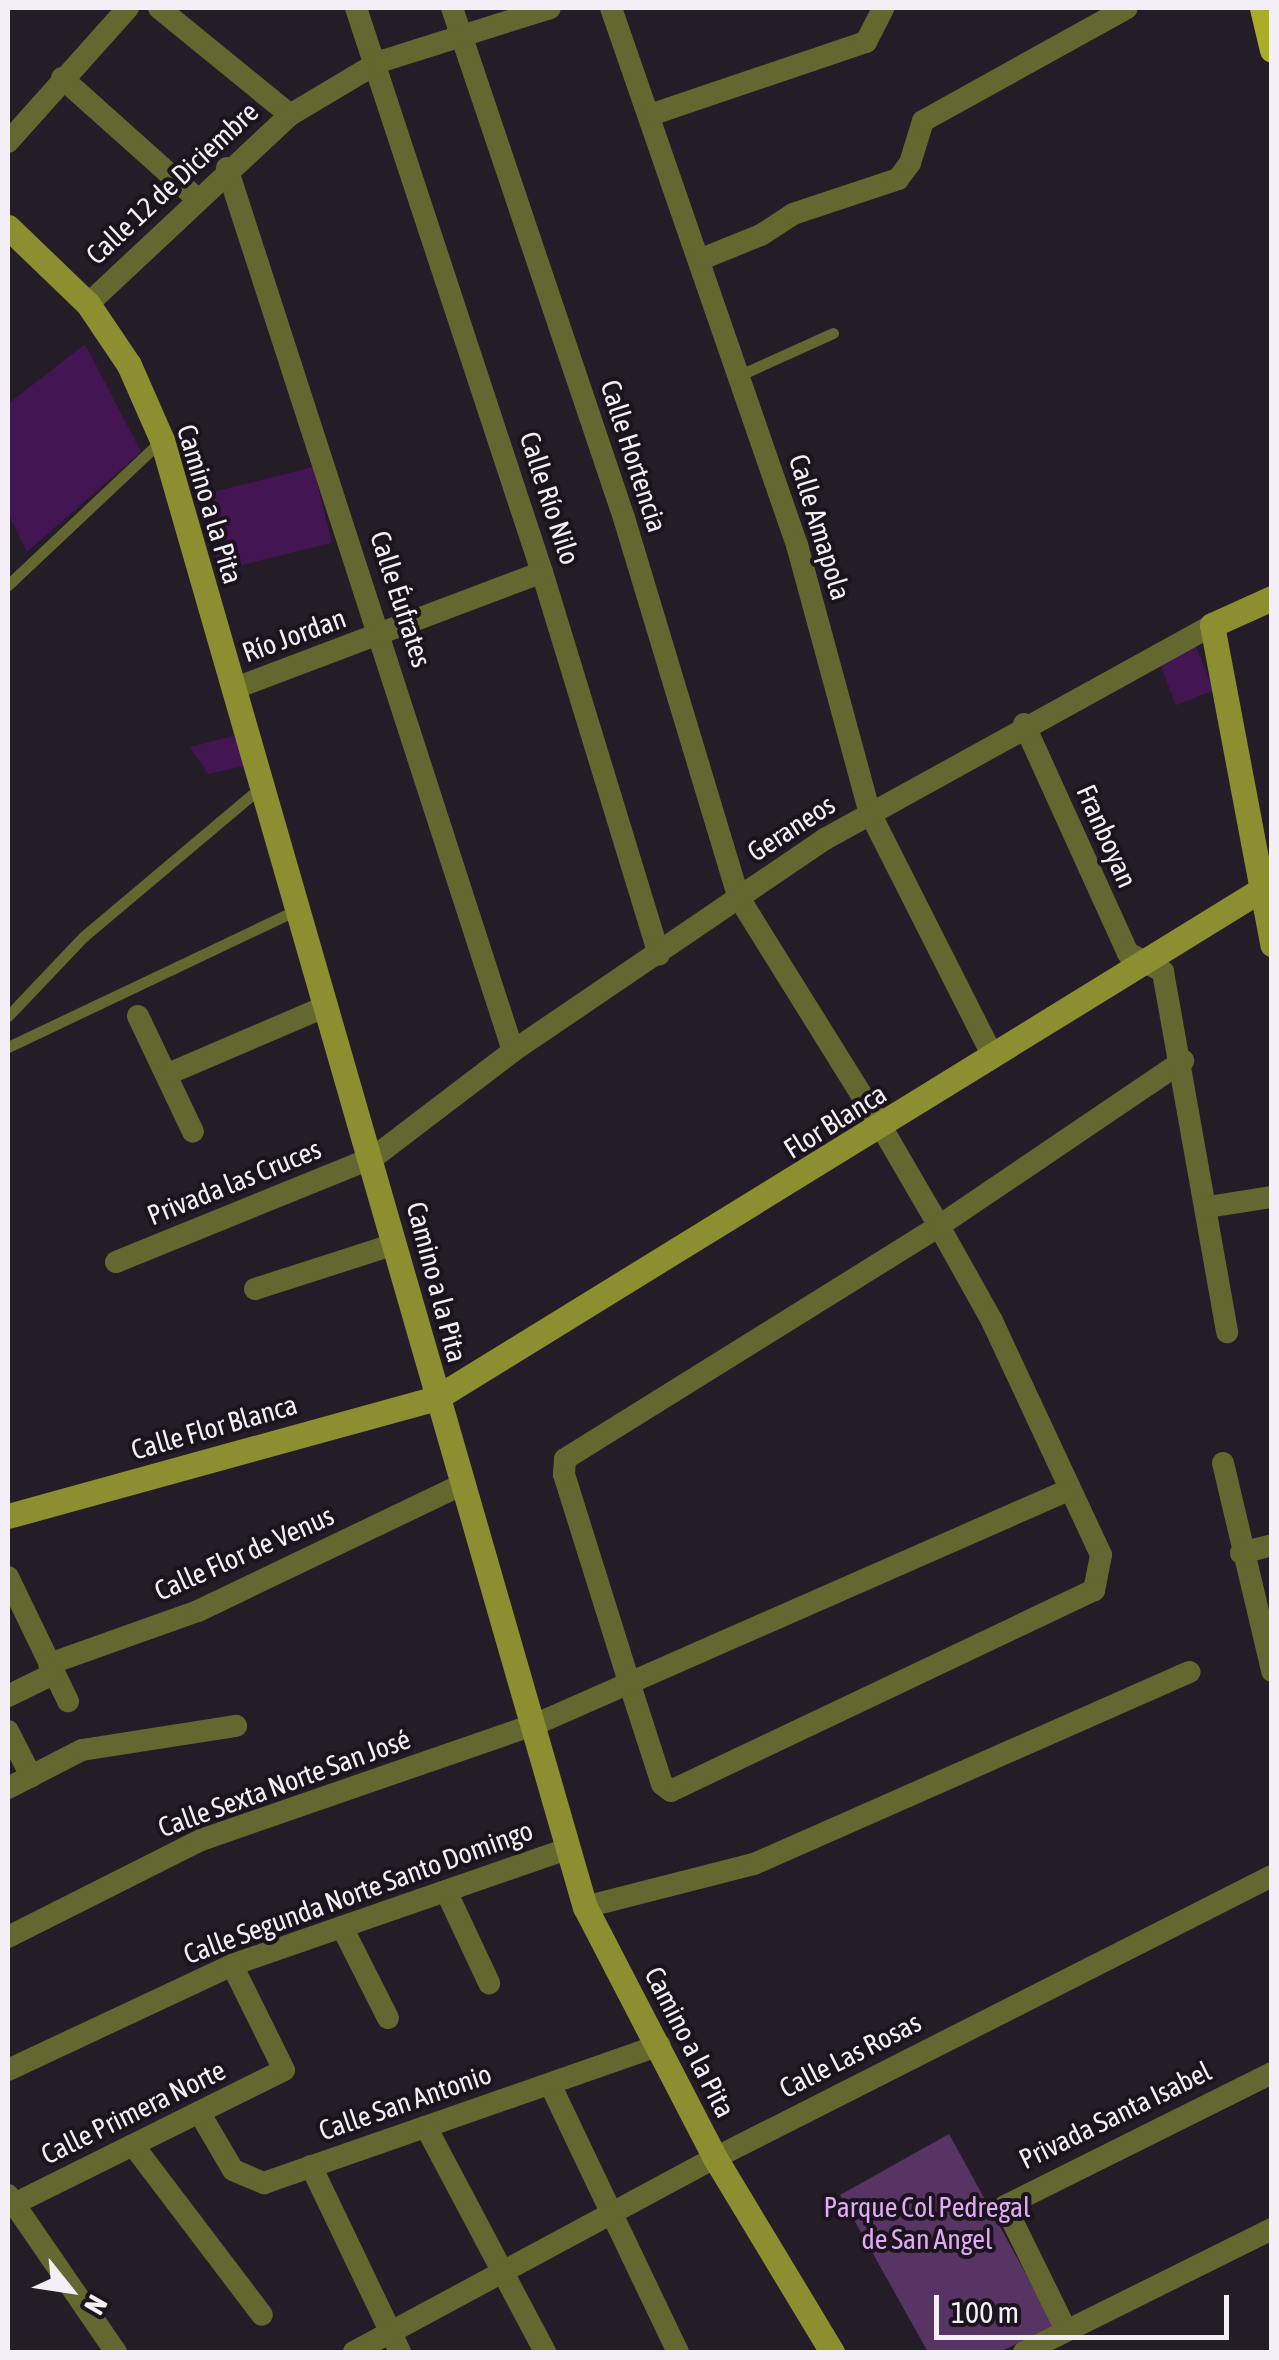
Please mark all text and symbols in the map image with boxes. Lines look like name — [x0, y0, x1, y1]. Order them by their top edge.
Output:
street label: Calle 12 de Diciembre — [79, 95, 265, 271]
street label: Calle Hortencia — [594, 376, 674, 536]
street label: Camino a la Pita — [170, 420, 250, 588]
street label: Calle Río Nilo — [513, 427, 587, 569]
street label: Calle Amapola — [782, 450, 858, 604]
street label: Calle Éufrates — [363, 527, 439, 671]
street label: Río Jordan — [238, 601, 350, 669]
street label: Franboyan — [1069, 779, 1145, 893]
street label: Geraneos — [741, 787, 841, 869]
street label: Flor Blanca — [778, 1076, 892, 1166]
street label: Privada las Cruces — [142, 1132, 326, 1232]
street label: Camino a la Pita — [399, 1198, 475, 1366]
street label: Calle Flor Blanca — [127, 1387, 301, 1467]
street label: Calle Flor de Venus — [149, 1498, 339, 1608]
street label: Calle Sexta Norte San José — [153, 1722, 415, 1844]
street label: Calle Segunda Norte Santo Domingo — [179, 1813, 537, 1971]
street label: Camino a la Pita — [638, 1961, 742, 2123]
street label: Calle Las Rosas — [774, 2005, 926, 2105]
street label: Calle Primera Norte — [35, 2053, 231, 2171]
street label: Privada Santa Isabel — [1013, 2054, 1217, 2176]
street label: Calle San Antonio — [314, 2057, 496, 2147]
park label: Parque Col Pedregal de San Angel — [824, 2190, 1030, 2256]
north arrow — [20, 2240, 120, 2340]
scale bar — [939, 2275, 1234, 2337]
text: N — [78, 2290, 114, 2320]
text: 100 m — [951, 2295, 1019, 2329]

